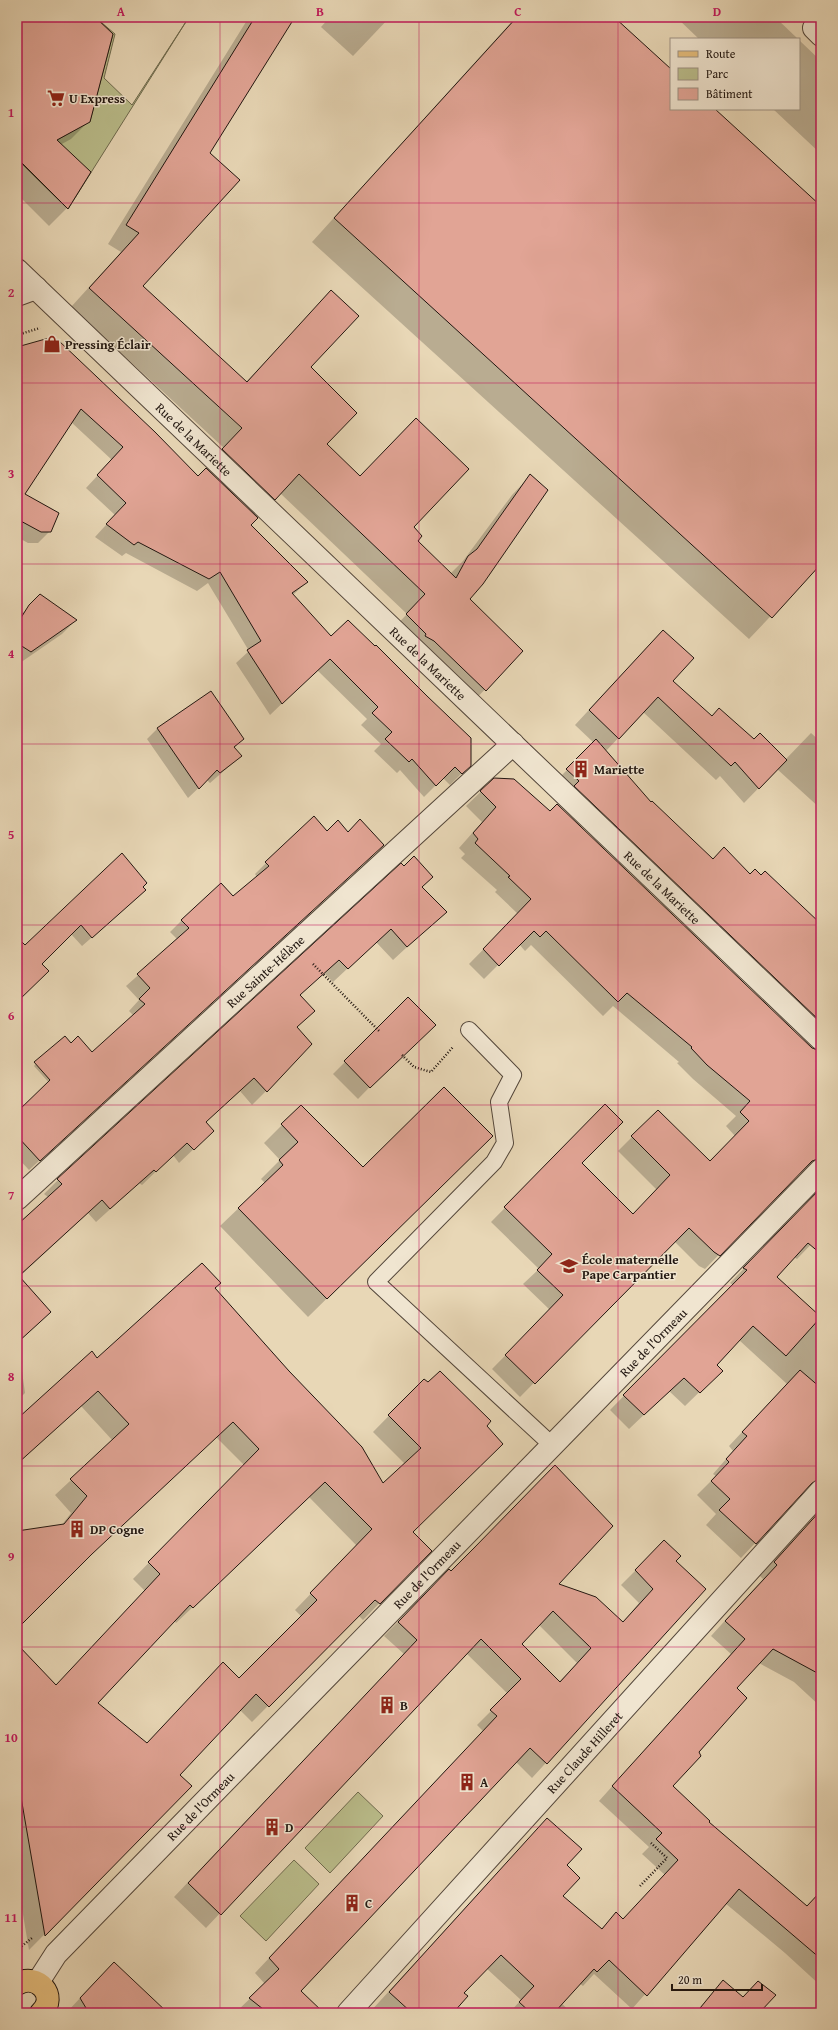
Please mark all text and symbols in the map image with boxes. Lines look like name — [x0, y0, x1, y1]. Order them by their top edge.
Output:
text: A — [117, 2, 126, 21]
text: B — [316, 2, 324, 21]
text: C — [514, 2, 522, 21]
text: D — [713, 2, 721, 21]
legend — [670, 38, 800, 110]
text: Route — [706, 45, 736, 62]
text: Parc — [706, 65, 729, 82]
text: Bâtiment — [706, 85, 753, 102]
supermarket icon: U Express — [46, 88, 66, 108]
place label: U Express — [69, 89, 126, 108]
text: 1 — [8, 103, 14, 122]
text: 2 — [8, 283, 15, 302]
shop icon: Pressing Éclair — [42, 334, 62, 354]
place label: Pressing Éclair — [65, 335, 151, 354]
street label: Rue de la Mariette — [151, 398, 236, 481]
text: 3 — [8, 464, 14, 483]
street label: Rue de la Mariette — [385, 622, 470, 705]
text: 4 — [8, 644, 15, 663]
building icon: Mariette — [571, 759, 591, 779]
place label: Mariette — [594, 760, 644, 779]
text: 5 — [8, 825, 15, 844]
street label: Rue de la Mariette — [620, 846, 704, 929]
street label: Rue Sainte-Hélène — [222, 931, 309, 1012]
text: 6 — [8, 1006, 15, 1025]
text: 7 — [8, 1186, 15, 1205]
place label: École maternelle Pape Carpantier — [582, 1250, 679, 1284]
school or university icon: École maternelle Pape Carpantier — [559, 1256, 579, 1276]
street label: Rue de l'Ormeau — [615, 1304, 691, 1381]
text: 8 — [8, 1367, 15, 1386]
building icon: DP Cogne — [67, 1519, 87, 1539]
place label: DP Cogne — [90, 1520, 144, 1539]
street label: Rue de l'Ormeau — [389, 1536, 465, 1613]
text: 9 — [8, 1547, 15, 1566]
building icon: B — [377, 1695, 397, 1715]
place label: B — [400, 1696, 408, 1715]
street label: Rue Claude Hilleret — [542, 1707, 627, 1798]
text: 10 — [4, 1728, 18, 1747]
street label: Rue de l'Ormeau — [163, 1768, 239, 1845]
building icon: A — [457, 1772, 477, 1792]
place label: A — [480, 1773, 489, 1792]
building icon: D — [262, 1817, 282, 1837]
place label: D — [285, 1818, 293, 1837]
building icon: C — [342, 1893, 362, 1913]
place label: C — [365, 1894, 372, 1913]
text: 11 — [4, 1908, 18, 1927]
scale bar — [672, 1966, 762, 1992]
text: 20 m — [678, 1971, 702, 1988]

